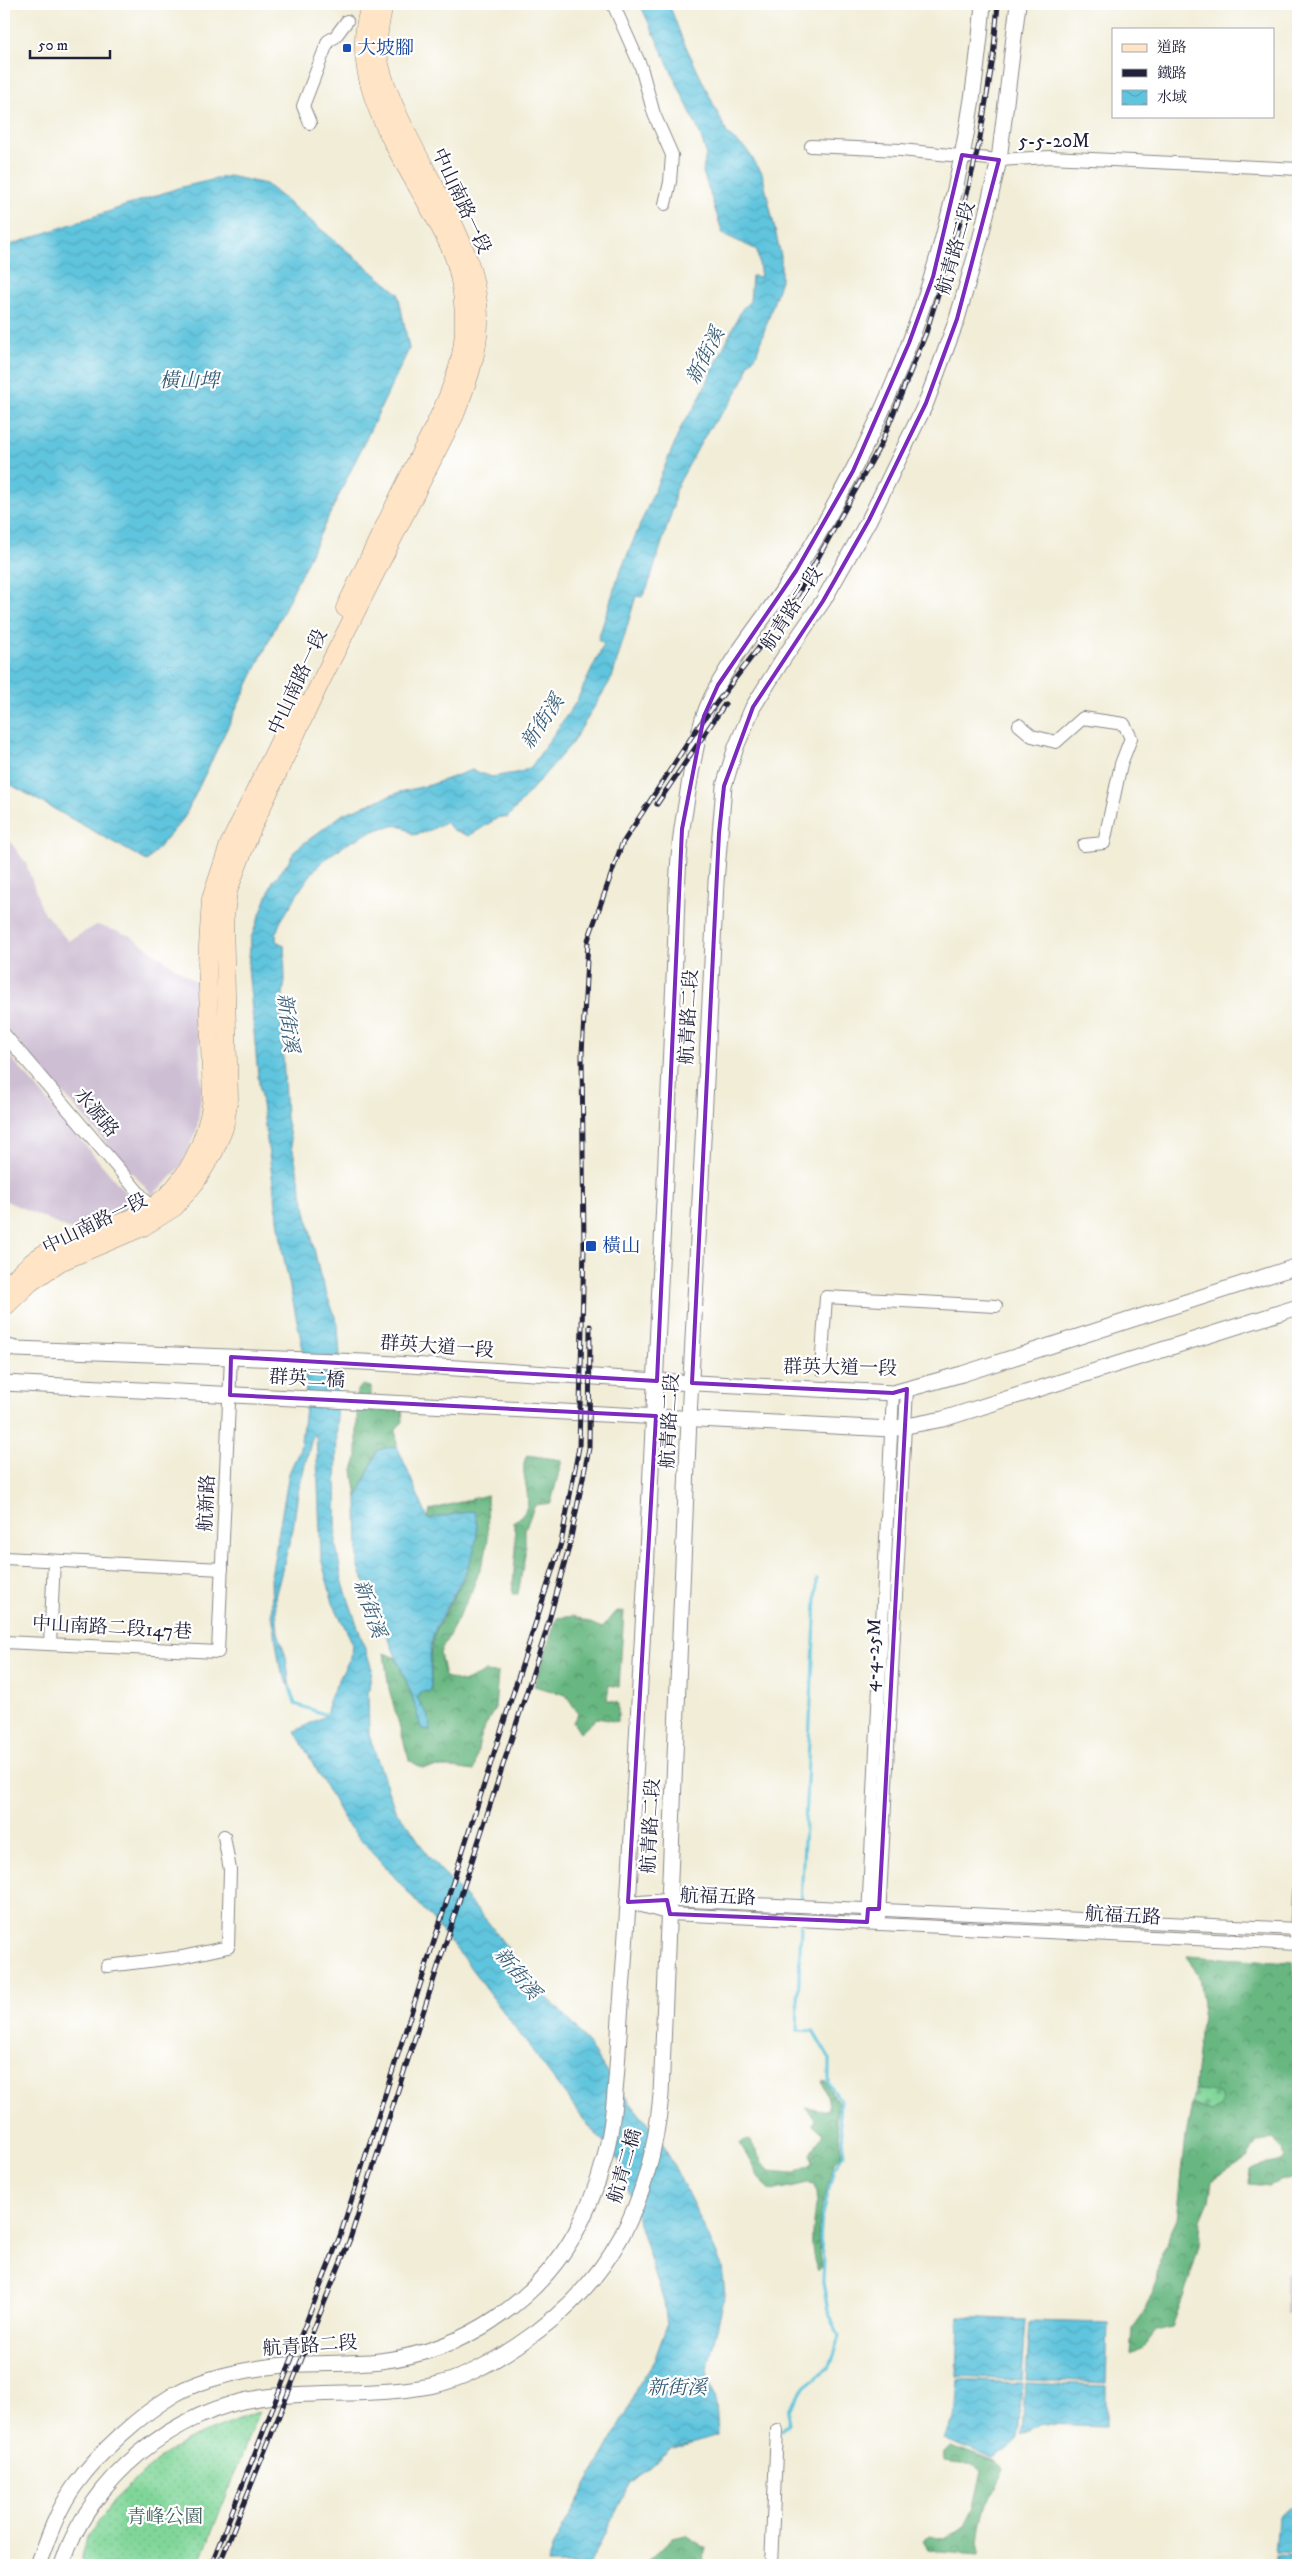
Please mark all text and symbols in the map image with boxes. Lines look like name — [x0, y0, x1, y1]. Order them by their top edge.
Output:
scale bar — [30, 28, 110, 60]
legend — [1112, 28, 1274, 118]
text: 50 m — [38, 36, 68, 55]
place label: 大坡腳 — [357, 37, 414, 60]
text: 道路 — [1157, 38, 1187, 57]
marker: 大坡腳 — [341, 42, 353, 54]
text: 鐵路 — [1157, 64, 1187, 83]
text: 水域 — [1157, 88, 1187, 107]
street label: 5-5-20M — [1018, 130, 1090, 153]
street label: 中山南路一段 — [426, 144, 496, 258]
street label: 航青路二段 — [932, 199, 980, 297]
water label: 新街溪 — [681, 322, 732, 388]
water label: 橫山埤 — [159, 369, 222, 394]
street label: 航青路二段 — [756, 563, 828, 655]
street label: 中山南路一段 — [263, 625, 333, 739]
water label: 新街溪 — [516, 688, 571, 754]
street label: 航青路二段 — [675, 969, 703, 1065]
water label: 新街溪 — [271, 992, 303, 1056]
street label: 水源路 — [69, 1084, 123, 1142]
street label: 中山南路一段 — [39, 1189, 151, 1259]
place label: 橫山 — [602, 1235, 640, 1258]
marker: 橫山 — [584, 1239, 598, 1253]
street label: 群英大道一段 — [379, 1332, 495, 1362]
street label: 群英大道一段 — [783, 1356, 897, 1380]
street label: 群英二橋 — [268, 1366, 346, 1392]
street label: 航青路二段 — [656, 1373, 684, 1469]
street label: 航新路 — [194, 1474, 220, 1532]
water label: 新街溪 — [347, 1577, 391, 1643]
street label: 中山南路二段147巷 — [31, 1612, 193, 1644]
street label: 4-4-25M — [860, 1618, 886, 1692]
street label: 航青路二段 — [637, 1778, 665, 1874]
street label: 航福五路 — [680, 1884, 756, 1910]
street label: 航福五路 — [1084, 1903, 1162, 1929]
water label: 新街溪 — [488, 1943, 547, 2007]
street label: 航青二橋 — [603, 2126, 647, 2206]
street label: 航青路二段 — [262, 2331, 358, 2361]
water label: 新街溪 — [647, 2376, 709, 2401]
park label: 青峰公園 — [127, 2506, 203, 2529]

